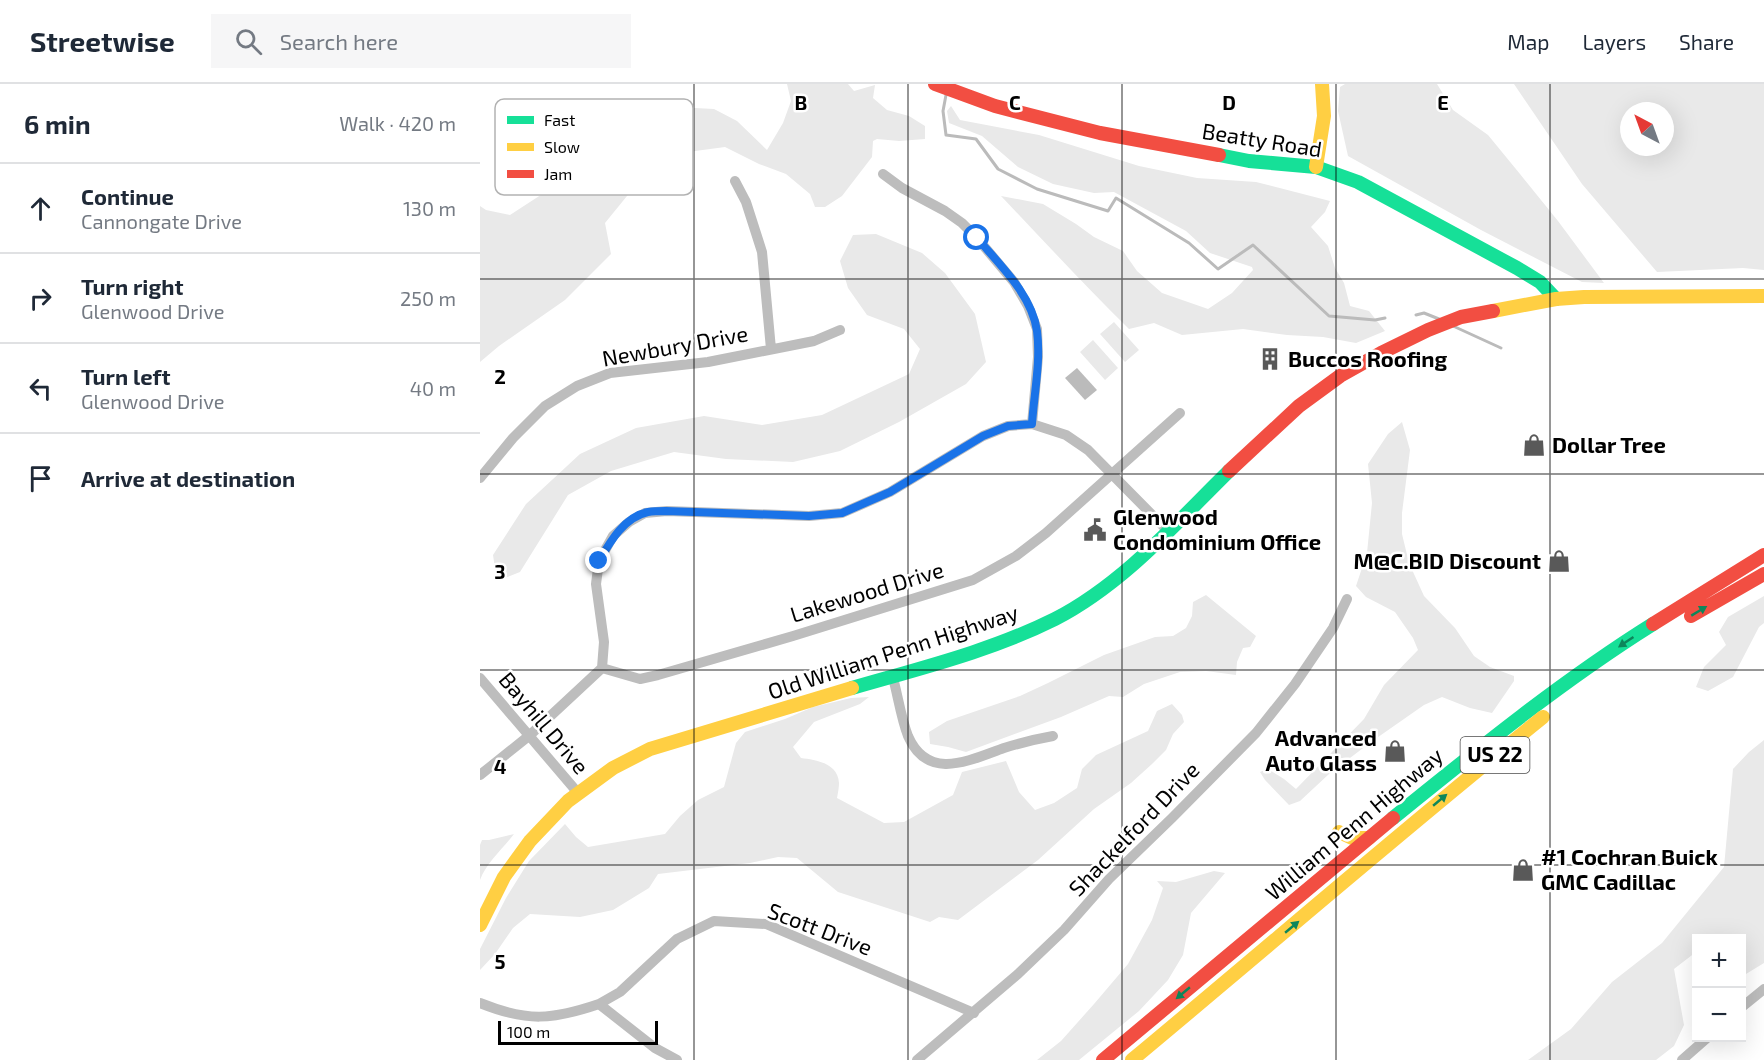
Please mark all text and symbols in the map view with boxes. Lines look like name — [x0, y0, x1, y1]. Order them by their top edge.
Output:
search box — [211, 14, 631, 68]
text: Streetwise — [30, 24, 175, 58]
icon: search — [232, 25, 265, 58]
text: Search here — [280, 28, 398, 54]
text: Map — [1507, 29, 1549, 54]
text: Layers — [1582, 29, 1646, 54]
text: Share — [1679, 29, 1734, 54]
text: B — [795, 90, 807, 114]
text: C — [1009, 90, 1021, 114]
text: D — [1222, 90, 1236, 114]
text: E — [1437, 90, 1449, 114]
legend — [495, 99, 693, 195]
north arrow — [1620, 102, 1674, 156]
text: 6 min — [24, 108, 91, 139]
text: Fast — [544, 110, 575, 129]
text: Walk · 420 m — [339, 111, 456, 135]
street label: Beatty Road — [1200, 117, 1324, 161]
text: Slow — [544, 137, 580, 156]
text: Jam — [544, 164, 572, 183]
text: Continue — [81, 183, 174, 209]
icon: ahead — [24, 192, 57, 225]
text: 130 m — [403, 196, 456, 220]
text: Cannongate Drive — [81, 209, 242, 233]
route start — [963, 224, 989, 250]
text: Turn right — [81, 273, 183, 299]
icon: right — [24, 282, 57, 315]
text: 250 m — [400, 286, 456, 310]
text: Glenwood Drive — [81, 299, 224, 323]
street label: Newbury Drive — [600, 319, 750, 371]
place label: Buccos Roofing — [1288, 345, 1448, 371]
building icon: Buccos Roofing — [1257, 346, 1283, 372]
text: Turn left — [81, 363, 170, 389]
text: 2 — [494, 364, 506, 388]
icon: left — [24, 372, 57, 405]
text: 40 m — [410, 376, 456, 400]
text: Glenwood Drive — [81, 389, 224, 413]
place label: Dollar Tree — [1552, 431, 1666, 457]
shop icon: Dollar Tree — [1521, 432, 1547, 458]
icon: arrive — [24, 462, 57, 495]
text: Arrive at destination — [81, 465, 295, 491]
place label: Glenwood Condominium Office — [1113, 503, 1321, 554]
public building icon: Glenwood Condominium Office — [1082, 517, 1108, 543]
route end — [585, 547, 611, 573]
place label: M@C.BID Discount — [1353, 547, 1541, 573]
shop icon: M@C.BID Discount — [1546, 548, 1572, 574]
street label: Lakewood Drive — [787, 555, 946, 627]
text: 3 — [494, 559, 506, 583]
street label: Old William Penn Highway — [764, 598, 1021, 704]
one-way arrow — [1691, 606, 1708, 616]
one-way arrow — [1617, 637, 1634, 648]
street label: Bayhill Drive — [495, 666, 595, 779]
place label: Advanced Auto Glass — [1265, 724, 1377, 775]
road number: US 22 — [1460, 737, 1530, 773]
shop icon: Advanced Auto Glass — [1382, 738, 1408, 764]
street label: William Penn Highway — [1260, 741, 1447, 905]
text: 4 — [494, 754, 507, 778]
street label: Shackelford Drive — [1063, 756, 1204, 901]
one-way arrow — [1432, 794, 1447, 807]
place label: #1 Cochran Buick GMC Cadillac — [1541, 843, 1719, 894]
shop icon: #1 Cochran Buick GMC Cadillac — [1510, 857, 1536, 883]
street label: Scott Drive — [765, 896, 876, 960]
one-way arrow — [1284, 921, 1300, 934]
map controls — [1692, 934, 1746, 1042]
button: + — [1692, 934, 1746, 988]
text: 5 — [494, 949, 506, 973]
one-way arrow — [1176, 986, 1191, 999]
button: − — [1692, 988, 1746, 1042]
scale bar — [498, 1018, 658, 1046]
text: 100 m — [507, 1022, 550, 1041]

